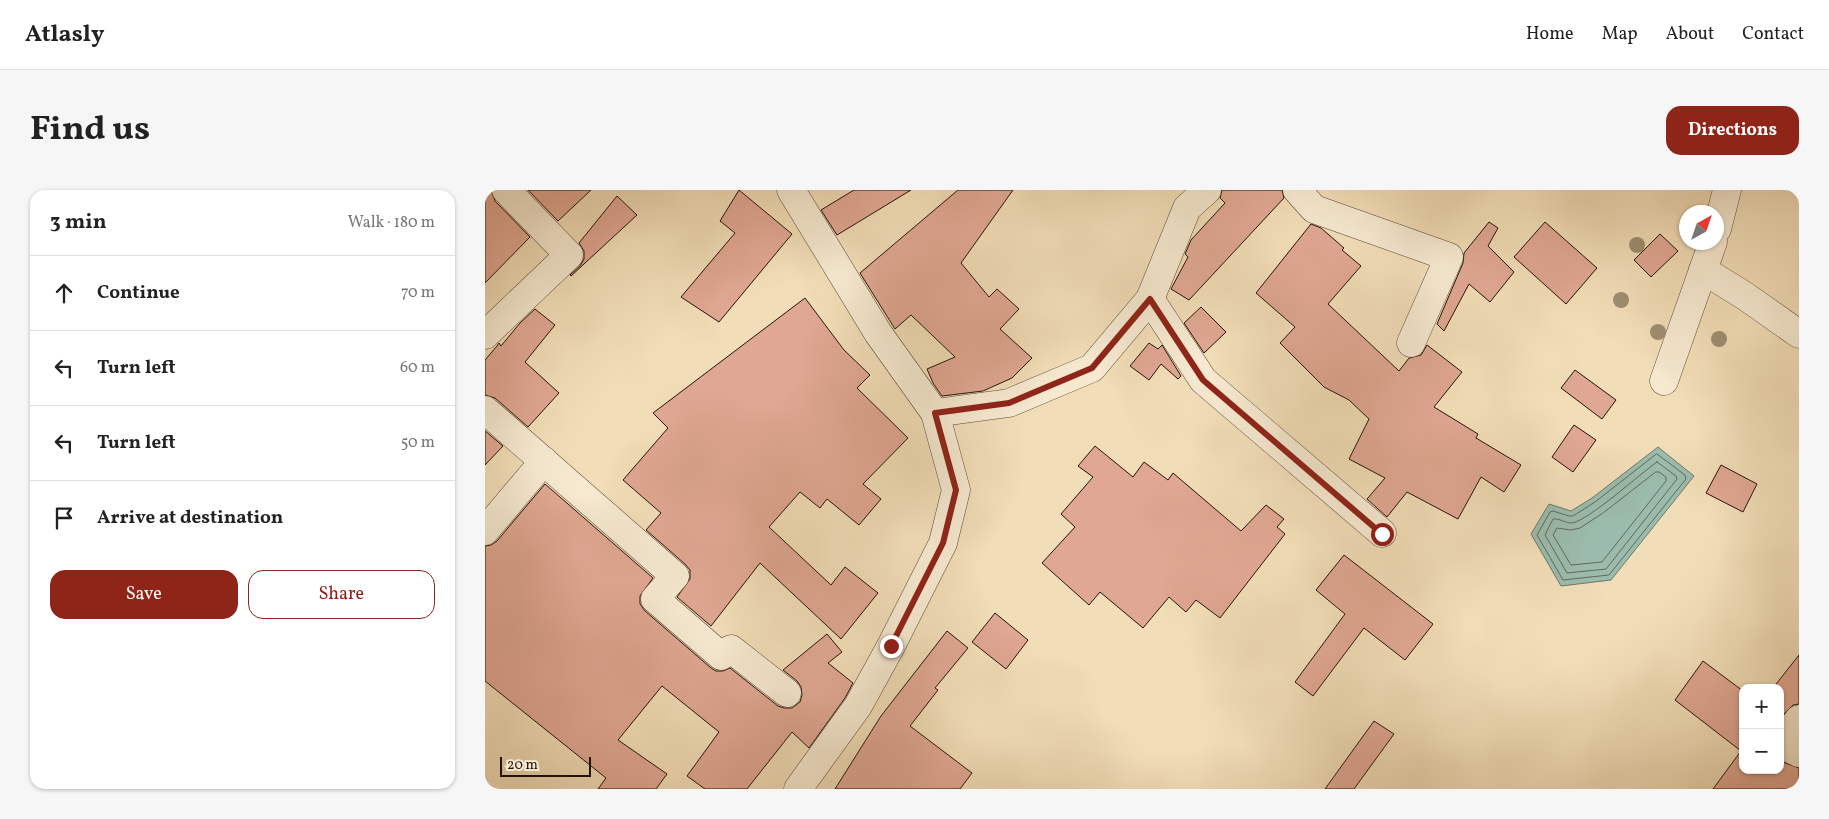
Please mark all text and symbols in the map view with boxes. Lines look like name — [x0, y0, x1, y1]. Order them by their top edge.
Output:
text: Atlasly — [25, 18, 104, 52]
text: Home — [1526, 22, 1574, 47]
text: Map — [1602, 22, 1638, 47]
text: About — [1666, 22, 1714, 47]
text: Contact — [1742, 22, 1804, 47]
text: Find us — [30, 106, 150, 154]
button: Directions — [1666, 106, 1799, 155]
north arrow — [1679, 205, 1724, 250]
text: 3 min — [50, 208, 106, 237]
text: Walk · 180 m — [348, 212, 435, 234]
icon: ahead — [50, 279, 78, 307]
text: Continue — [97, 280, 180, 306]
text: 70 m — [401, 282, 435, 304]
icon: left — [50, 354, 78, 382]
text: Turn left — [97, 355, 176, 381]
text: 60 m — [400, 357, 435, 379]
icon: left — [50, 429, 78, 457]
text: Turn left — [97, 430, 176, 456]
text: 50 m — [401, 432, 435, 454]
icon: arrive — [50, 504, 78, 532]
text: Arrive at destination — [97, 505, 283, 531]
route start — [1371, 523, 1394, 546]
button: Save — [50, 570, 238, 619]
button: Share — [248, 570, 435, 619]
route end — [880, 635, 903, 658]
map controls — [1739, 684, 1784, 774]
button: + — [1739, 684, 1784, 729]
button: − — [1739, 729, 1784, 774]
scale bar — [500, 754, 591, 777]
text: 20 m — [507, 756, 538, 775]

